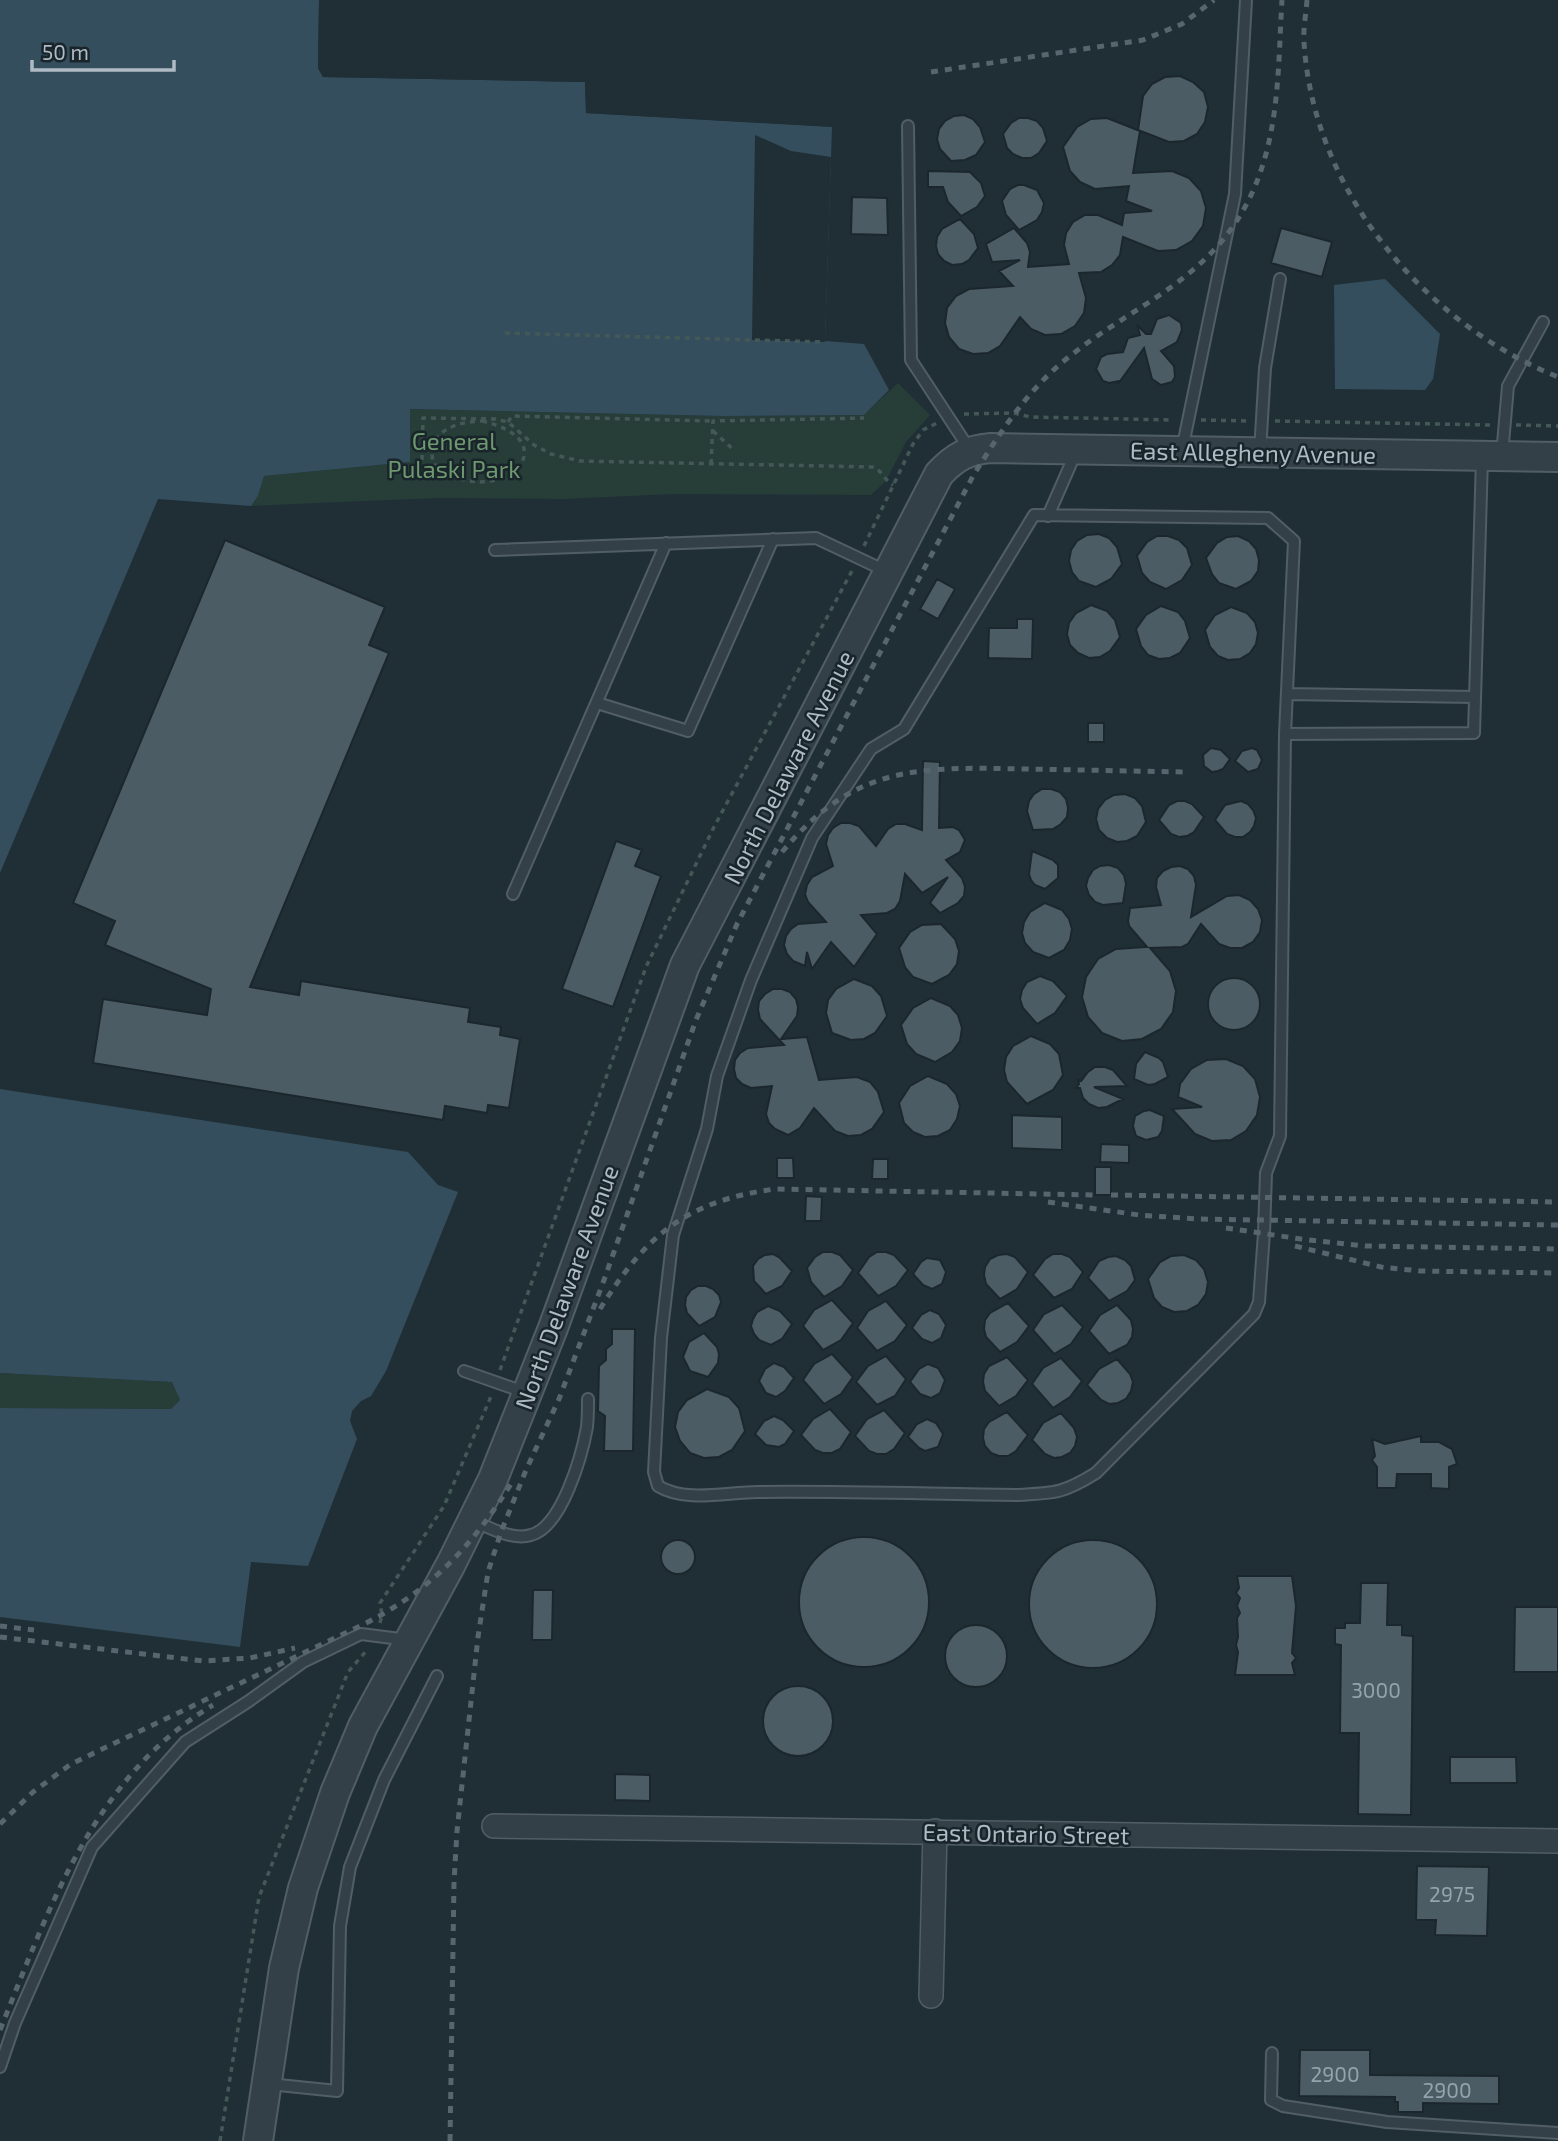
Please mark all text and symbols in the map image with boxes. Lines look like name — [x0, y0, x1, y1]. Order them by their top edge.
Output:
scale bar — [32, 28, 173, 72]
text: 50 m — [42, 39, 89, 64]
park label: General Pulaski Park — [388, 426, 520, 483]
street label: East Allegheny Avenue — [1130, 435, 1376, 469]
street label: North Delaware Avenue — [717, 645, 859, 889]
street label: North Delaware Avenue — [508, 1161, 624, 1413]
house number: 3000 — [1351, 1677, 1401, 1702]
street label: East Ontario Street — [922, 1817, 1130, 1849]
house number: 2975 — [1429, 1881, 1475, 1906]
house number: 2900 — [1310, 2061, 1360, 2086]
house number: 2900 — [1422, 2077, 1472, 2102]

